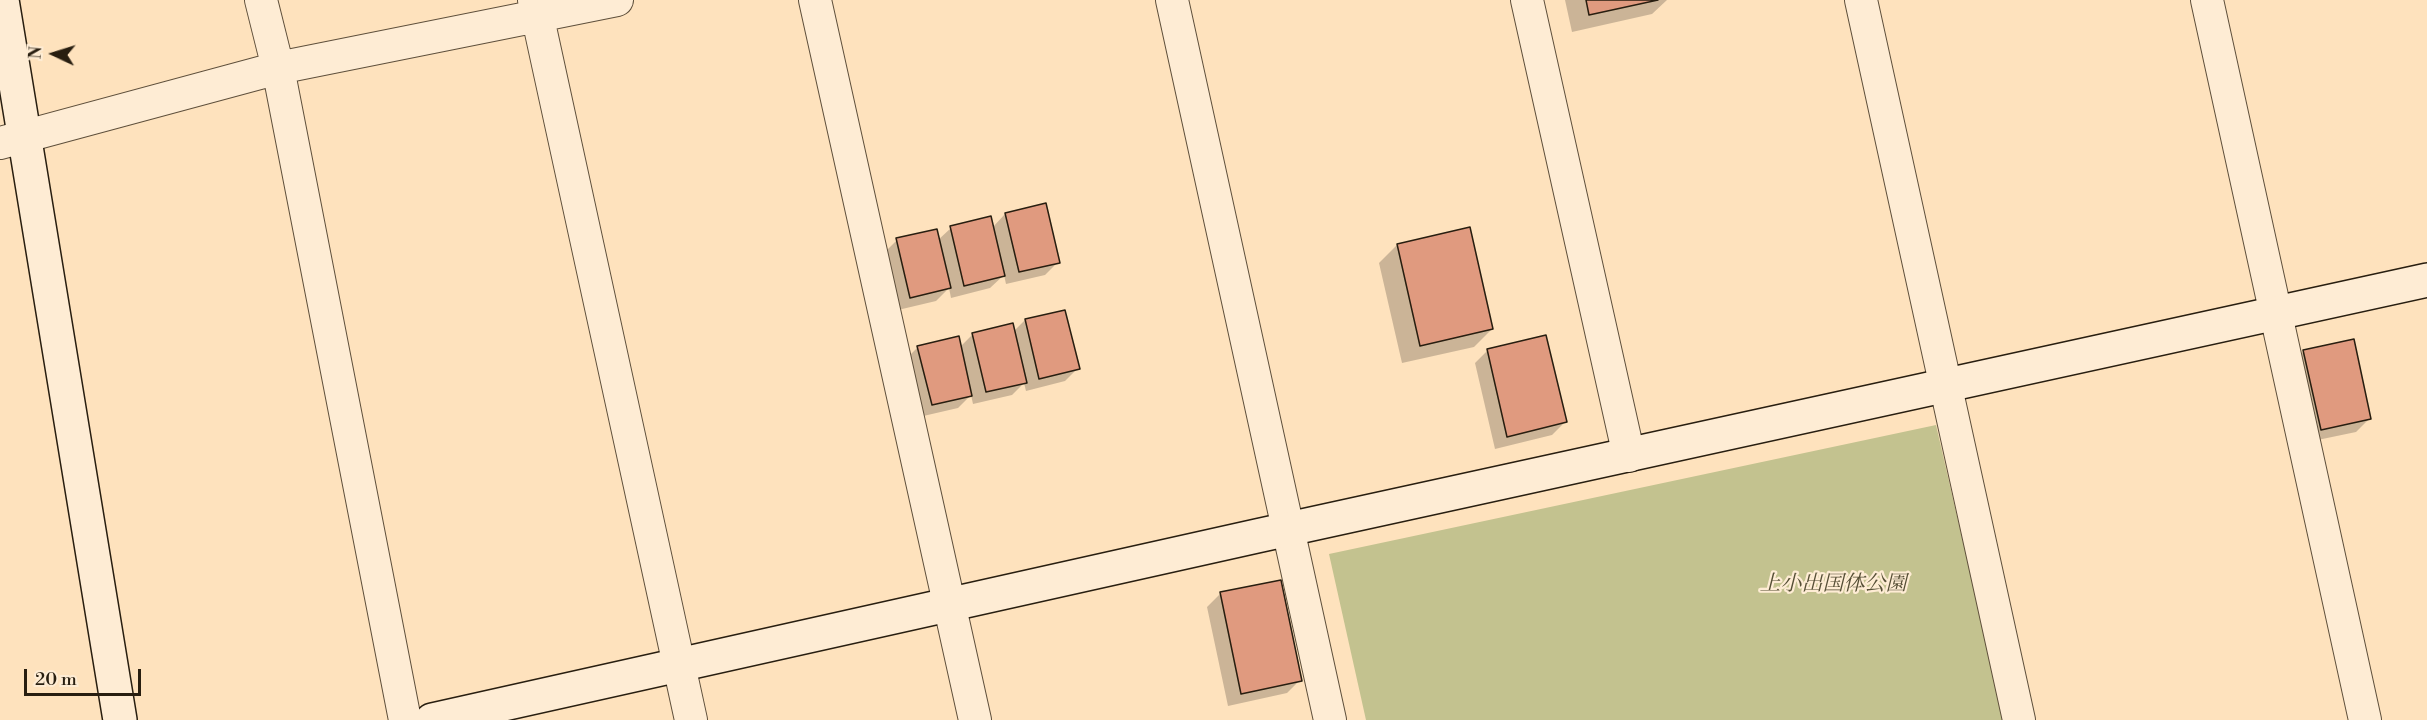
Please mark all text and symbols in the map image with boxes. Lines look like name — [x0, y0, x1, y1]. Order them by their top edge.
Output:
north arrow — [24, 24, 84, 84]
text: N — [26, 46, 46, 60]
park label: 上小出国体公園 — [1760, 572, 1906, 598]
scale bar — [27, 657, 144, 695]
text: 20 m — [35, 668, 77, 691]

